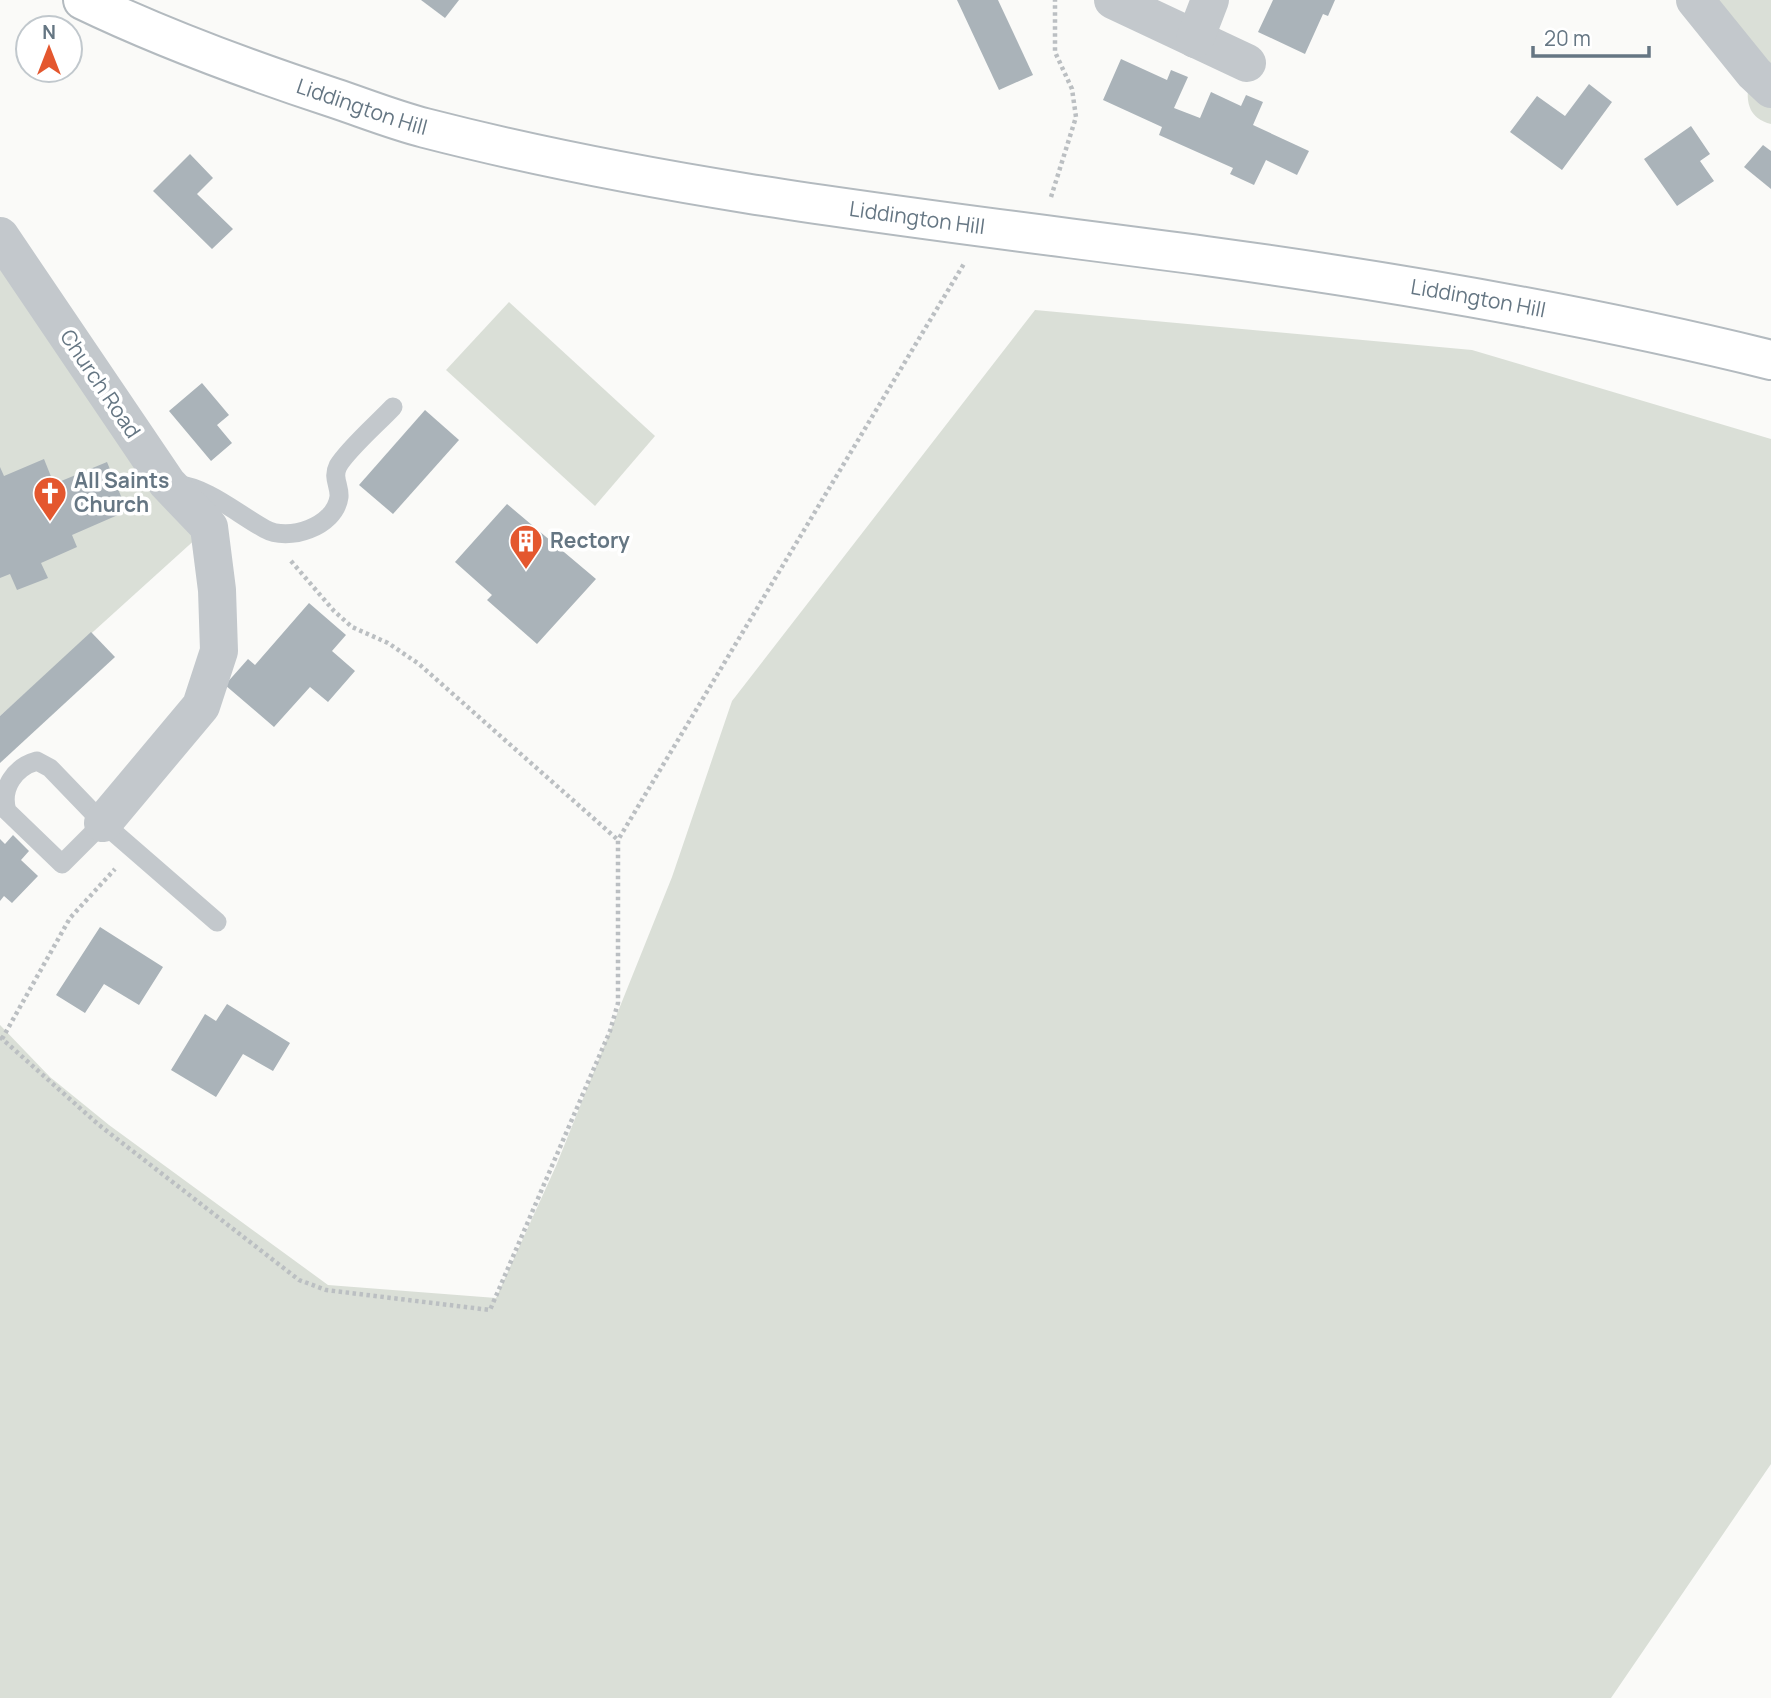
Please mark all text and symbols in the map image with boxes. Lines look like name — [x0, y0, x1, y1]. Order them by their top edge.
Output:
north arrow — [14, 14, 84, 84]
scale bar — [1533, 14, 1648, 58]
text: N — [42, 19, 56, 45]
text: 20 m — [1544, 24, 1591, 52]
street label: Liddington Hill — [293, 71, 431, 141]
street label: Liddington Hill — [848, 194, 987, 240]
street label: Liddington Hill — [1409, 272, 1548, 324]
street label: Church Road — [54, 324, 147, 443]
place label: All Saints Church — [74, 466, 169, 518]
church icon: All Saints Church — [31, 474, 69, 523]
building icon: Rectory — [507, 522, 545, 571]
place label: Rectory — [550, 526, 630, 554]

